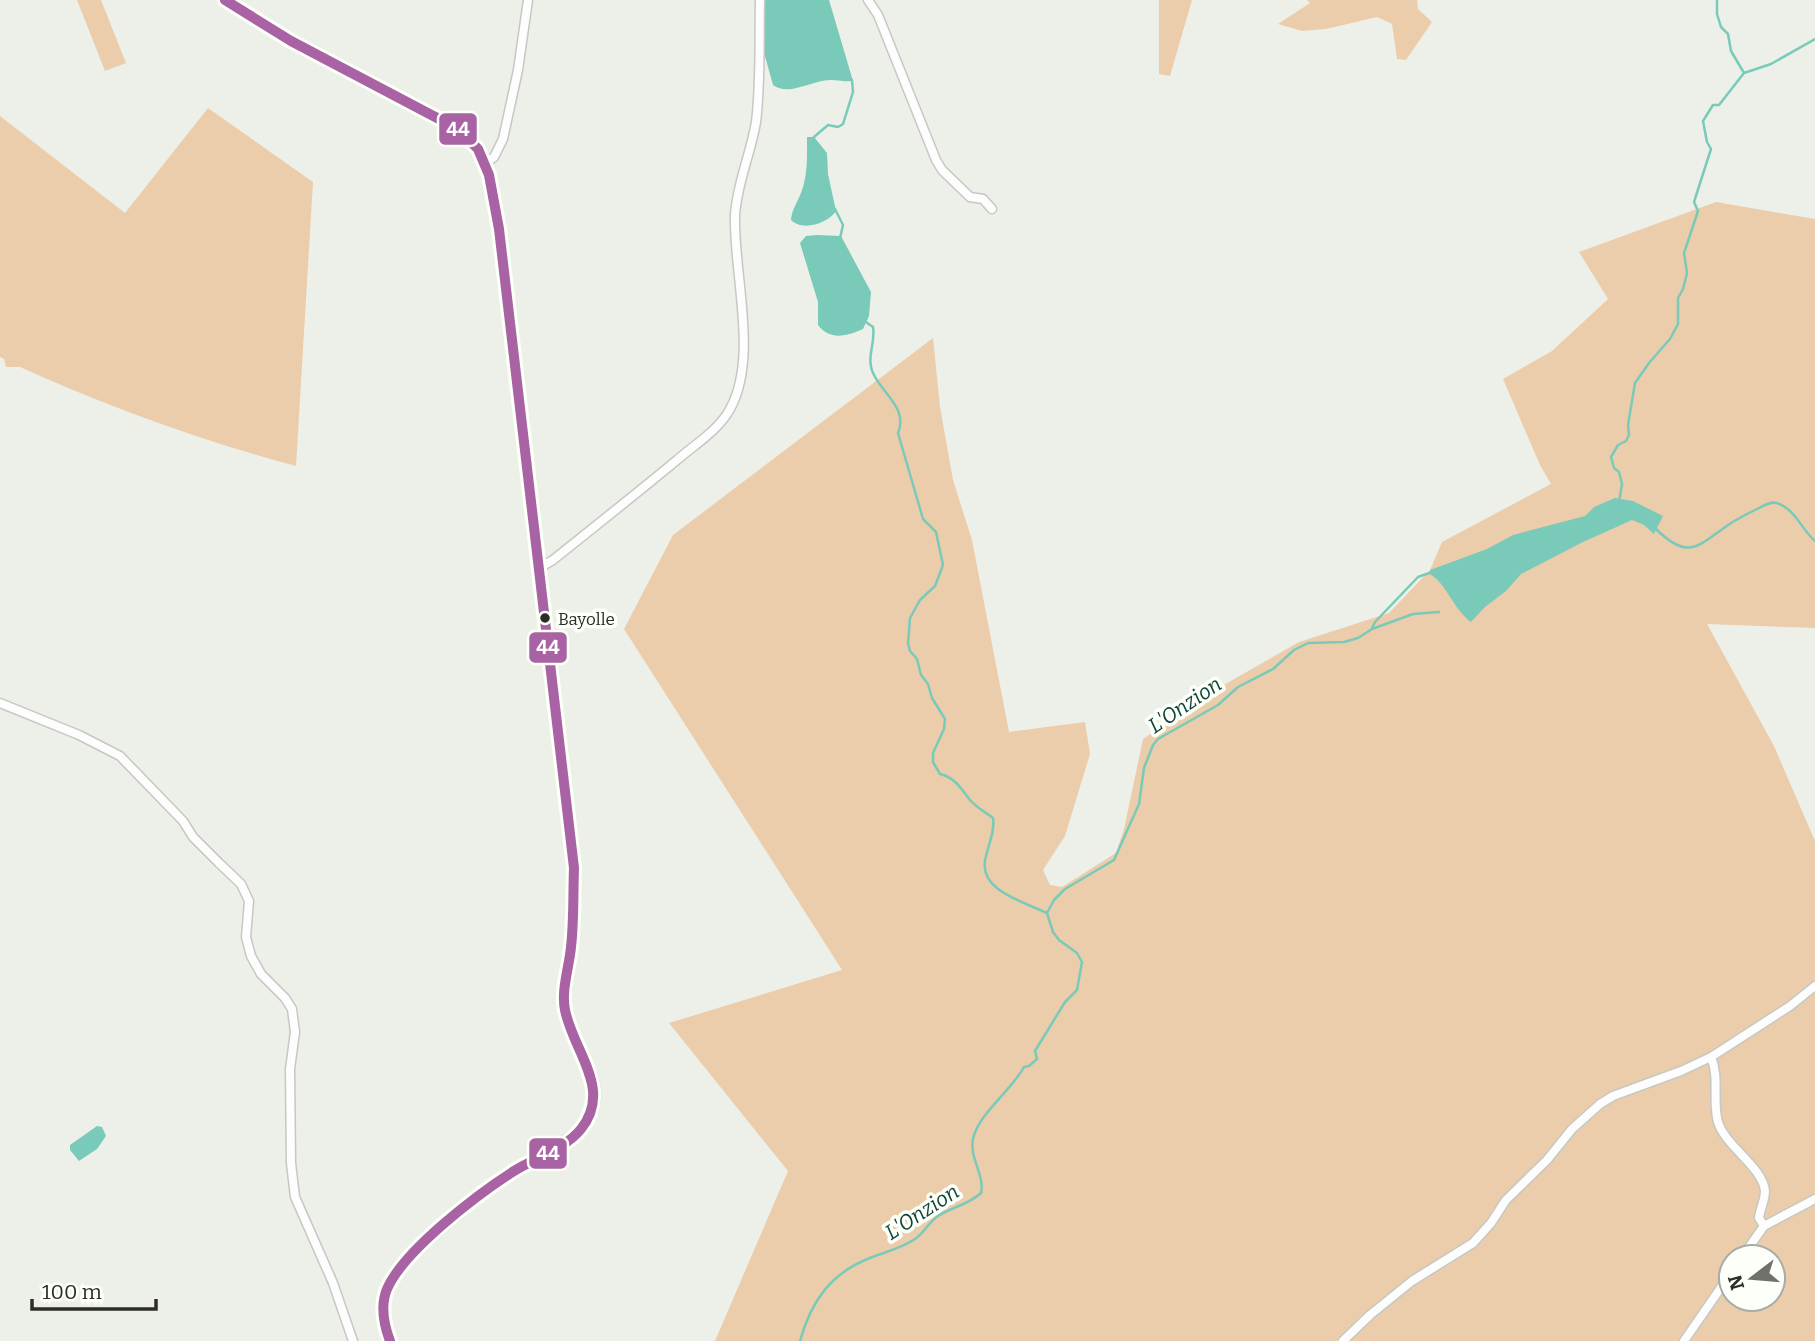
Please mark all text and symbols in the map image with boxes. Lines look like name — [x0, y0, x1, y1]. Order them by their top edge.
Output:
line badge: 44 — [438, 112, 478, 146]
text: 44 — [446, 118, 470, 141]
place label: Bayolle — [558, 609, 615, 630]
marker: Bayolle — [538, 611, 552, 625]
line badge: 44 — [528, 631, 568, 664]
text: 44 — [536, 636, 560, 659]
water label: L'Onzion — [1143, 671, 1227, 739]
line badge: 44 — [528, 1137, 568, 1170]
text: 44 — [536, 1142, 560, 1165]
water label: L'Onzion — [880, 1178, 964, 1246]
north arrow — [1717, 1243, 1787, 1313]
scale bar — [32, 1268, 156, 1312]
text: N — [1723, 1272, 1749, 1293]
text: 100 m — [42, 1279, 102, 1305]

